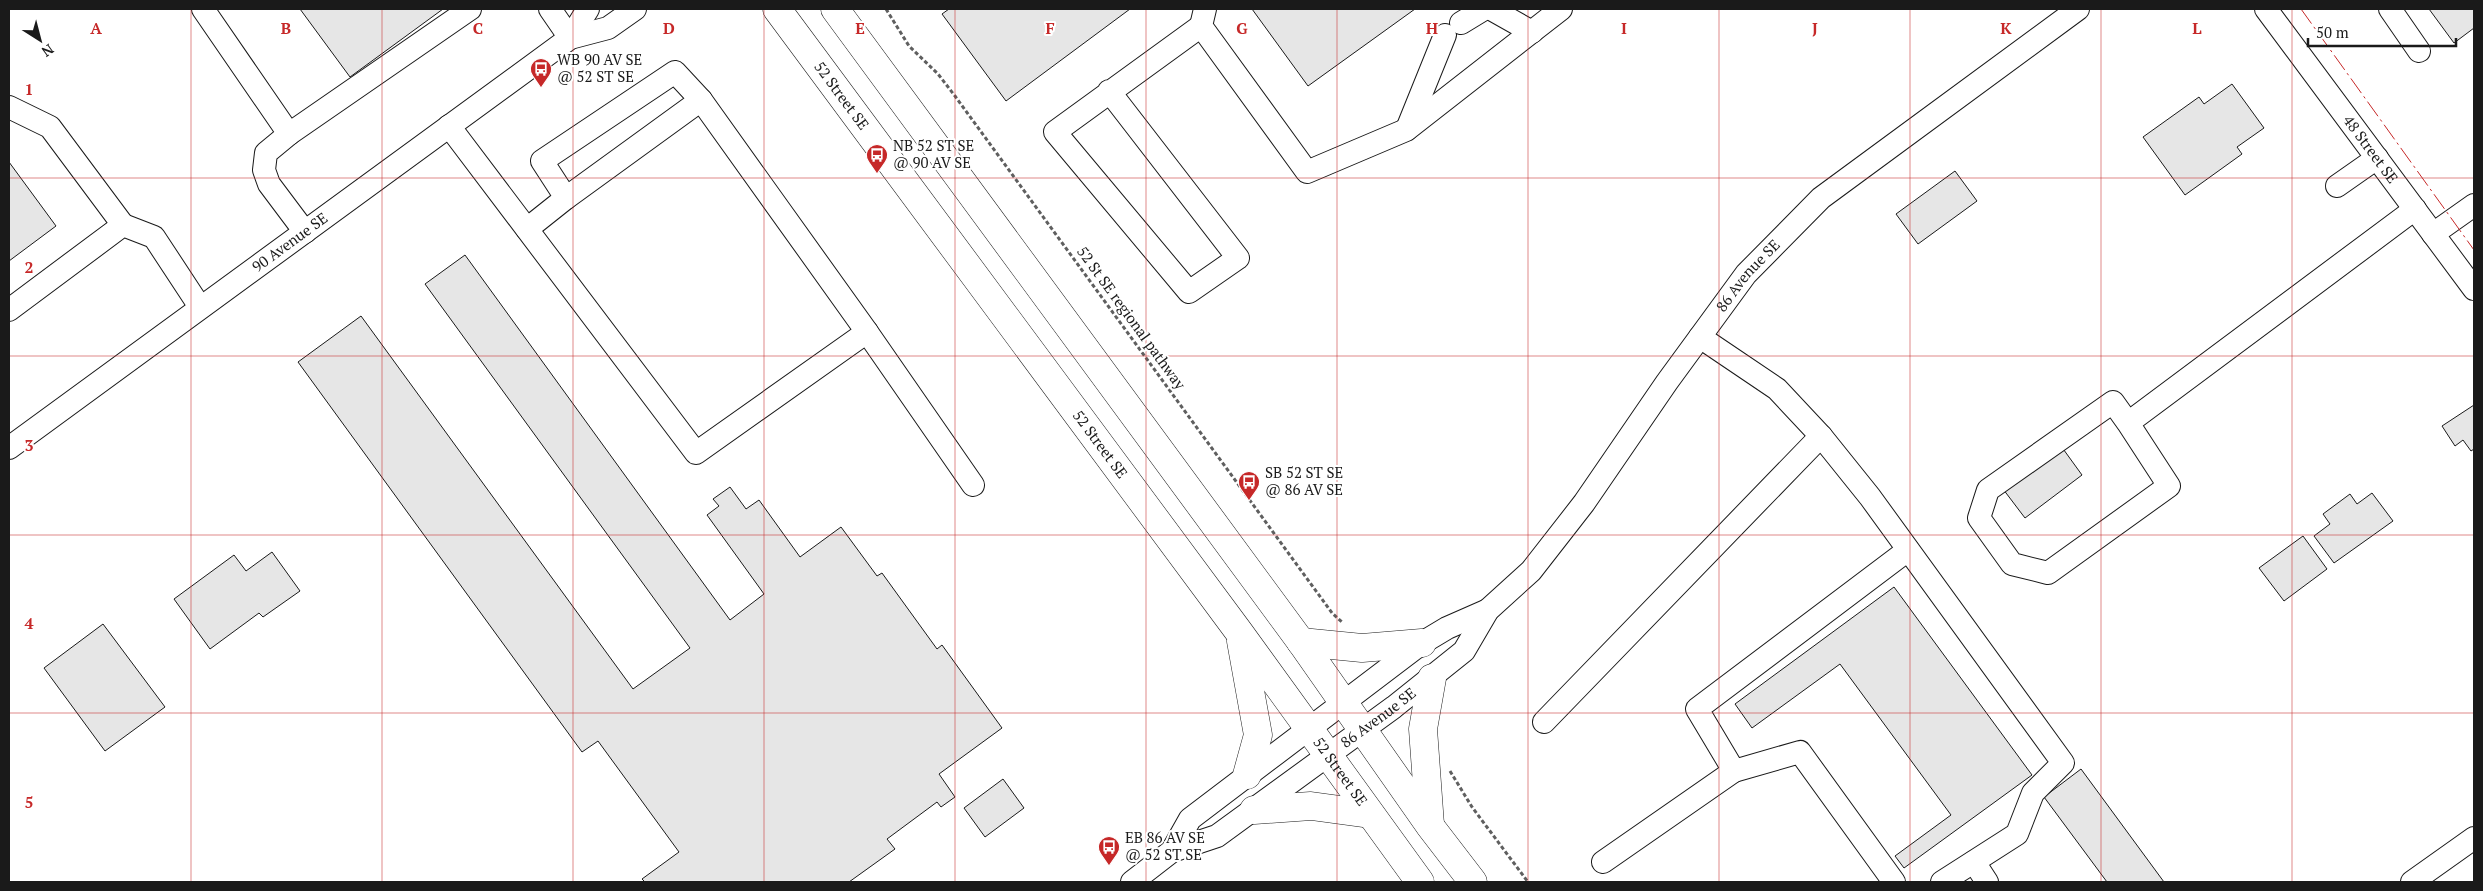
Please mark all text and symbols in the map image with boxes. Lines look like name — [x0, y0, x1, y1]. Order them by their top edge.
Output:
north arrow — [15, 15, 65, 65]
scale bar — [2308, 15, 2456, 47]
text: A — [90, 17, 102, 39]
text: B — [281, 17, 291, 39]
text: C — [473, 17, 483, 39]
text: D — [663, 17, 675, 39]
text: E — [855, 17, 865, 39]
text: F — [1045, 17, 1055, 39]
text: G — [1236, 17, 1248, 39]
text: H — [1426, 17, 1438, 39]
text: I — [1621, 17, 1627, 39]
text: J — [1812, 17, 1818, 39]
text: K — [2000, 17, 2012, 39]
text: L — [2192, 17, 2202, 39]
text: 50 m — [2316, 22, 2349, 42]
text: N — [38, 40, 58, 62]
place label: WB 90 AV SE @ 52 ST SE — [557, 49, 642, 86]
bus stop icon: WB 90 AV SE @ 52 ST SE — [529, 57, 553, 88]
street label: 52 Street SE — [810, 57, 874, 133]
text: 1 — [24, 78, 34, 100]
street label: 48 Street SE — [2339, 111, 2403, 187]
place label: NB 52 ST SE @ 90 AV SE — [893, 135, 974, 172]
bus stop icon: NB 52 ST SE @ 90 AV SE — [865, 143, 889, 174]
street label: 90 Avenue SE — [248, 208, 331, 276]
street label: 86 Avenue SE — [1711, 235, 1784, 315]
street label: 52 St SE regional pathway — [1073, 242, 1191, 393]
text: 2 — [24, 256, 34, 278]
street label: 52 Street SE — [1069, 406, 1133, 482]
text: 3 — [24, 434, 34, 456]
place label: SB 52 ST SE @ 86 AV SE — [1265, 462, 1343, 499]
bus stop icon: SB 52 ST SE @ 86 AV SE — [1237, 470, 1261, 501]
text: 4 — [24, 612, 34, 634]
street label: 86 Avenue SE — [1336, 683, 1419, 752]
street label: 52 Street SE — [1309, 733, 1373, 809]
text: 5 — [24, 791, 34, 813]
place label: EB 86 AV SE @ 52 ST SE — [1125, 827, 1205, 864]
bus stop icon: EB 86 AV SE @ 52 ST SE — [1097, 835, 1121, 866]

